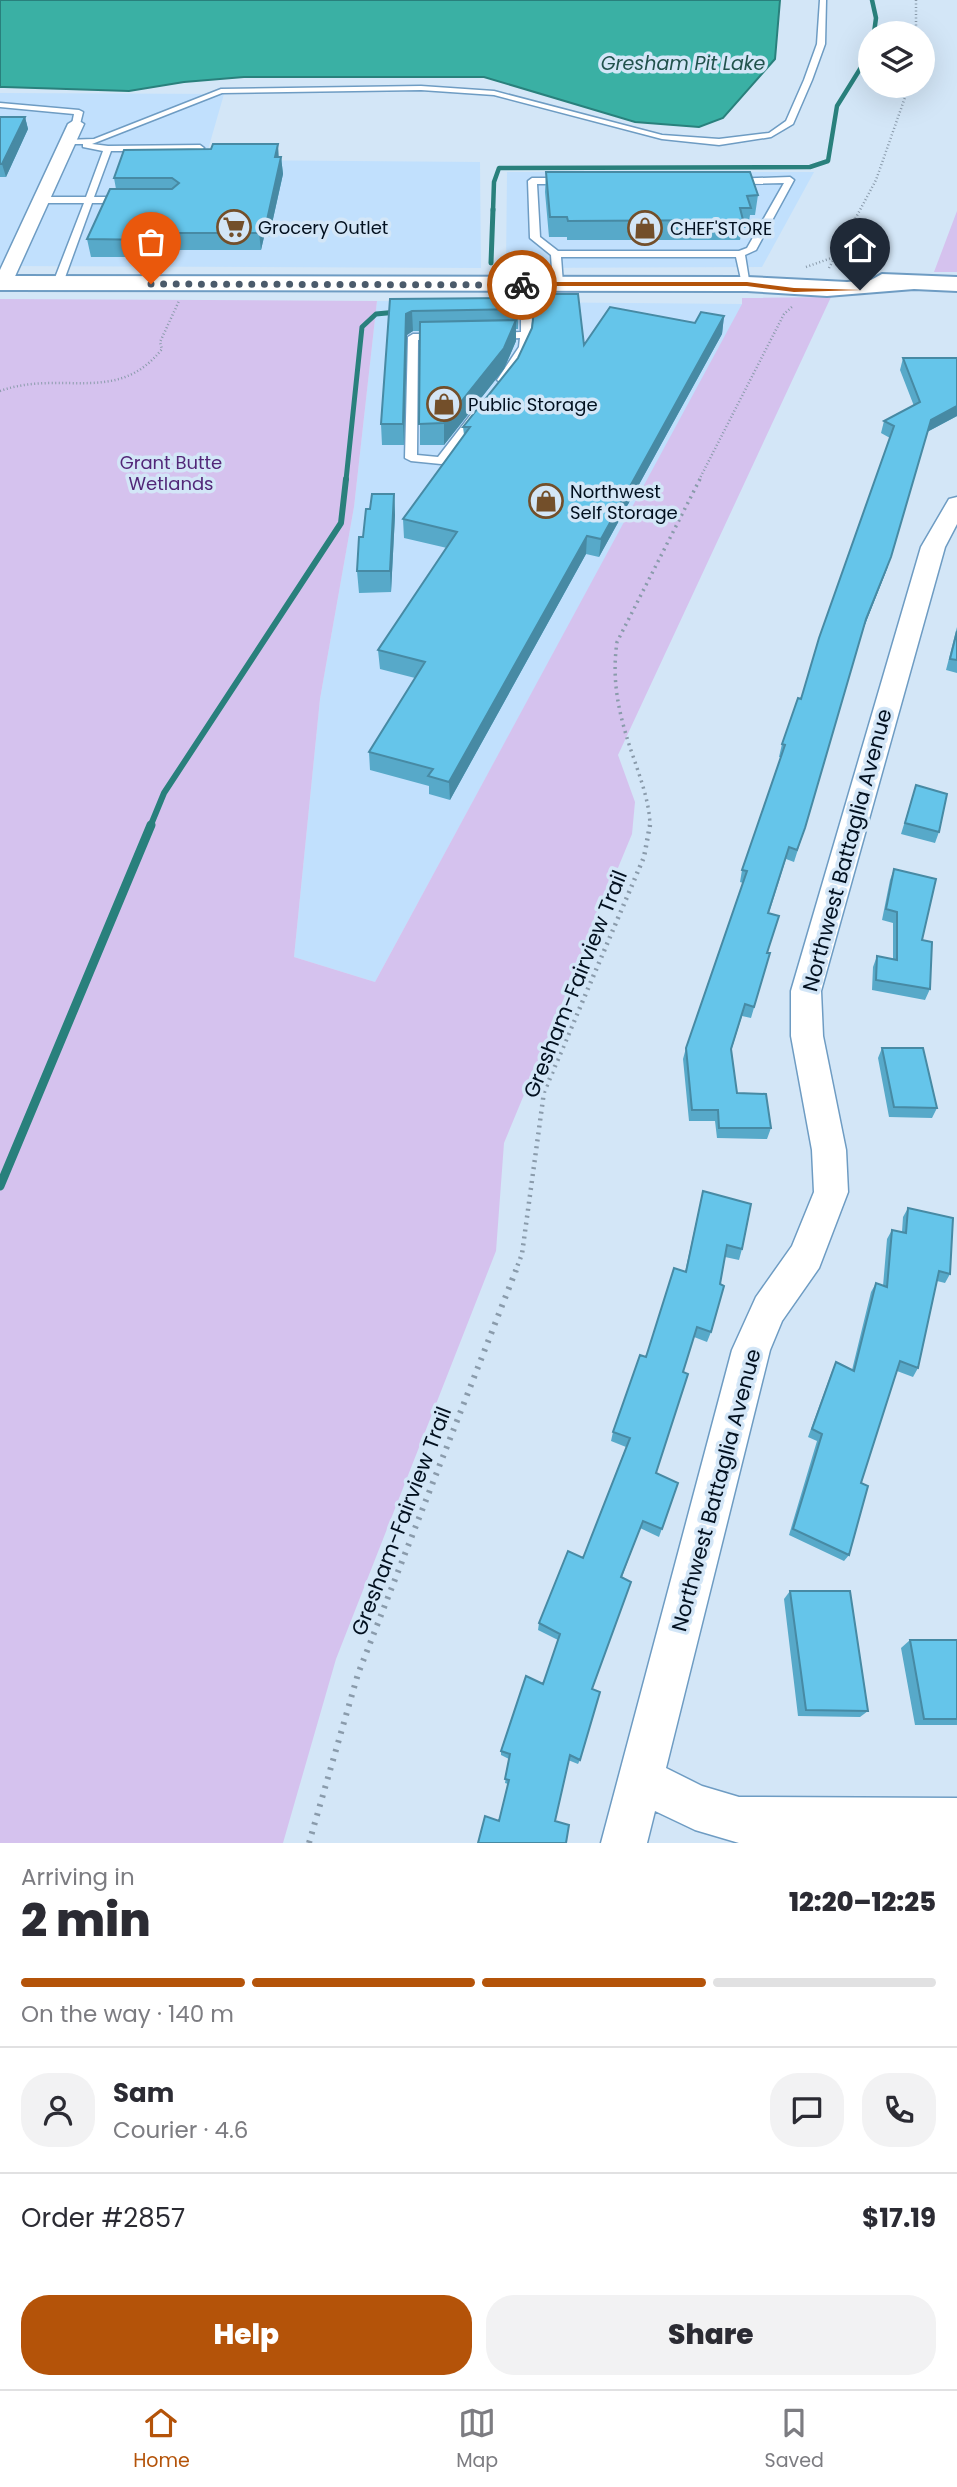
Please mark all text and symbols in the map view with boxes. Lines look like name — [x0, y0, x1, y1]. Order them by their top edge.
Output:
map controls — [858, 21, 935, 98]
button: layers — [858, 21, 935, 98]
water label: Gresham Pit Lake — [601, 50, 766, 77]
supermarket icon: Grocery Outlet — [215, 208, 253, 246]
shop icon: CHEF'STORE — [626, 209, 664, 247]
pin — [121, 212, 181, 284]
place label: Grocery Outlet — [258, 215, 388, 240]
place label: CHEF'STORE — [670, 216, 772, 241]
pin — [830, 218, 890, 290]
icon: bag — [132, 223, 170, 261]
icon: home — [841, 229, 879, 267]
courier — [487, 250, 557, 320]
icon: bike — [503, 266, 541, 304]
shop icon: Public Storage — [425, 385, 463, 423]
place label: Public Storage — [468, 392, 598, 417]
park label: Grant Butte Wetlands — [120, 450, 222, 496]
place label: Northwest Self Storage — [570, 479, 678, 525]
shop icon: Northwest Self Storage — [527, 482, 565, 520]
street label: Northwest Battaglia Avenue — [795, 706, 899, 994]
street label: Gresham-Fairview Trail — [516, 866, 634, 1102]
street label: Northwest Battaglia Avenue — [664, 1346, 768, 1634]
street label: Gresham-Fairview Trail — [344, 1402, 458, 1640]
text: Arriving in — [21, 1861, 135, 1893]
text: 12:20–12:25 — [789, 1884, 936, 1920]
text: 2 min — [21, 1888, 151, 1952]
text: On the way · 140 m — [21, 1998, 234, 2030]
button: person — [21, 2073, 95, 2147]
button: chat — [770, 2073, 844, 2147]
button: phone — [862, 2073, 936, 2147]
text: Sam — [113, 2075, 174, 2111]
text: Courier · 4.6 — [113, 2114, 248, 2146]
text: Order #2857 — [21, 2200, 185, 2236]
text: $17.19 — [862, 2200, 936, 2236]
button: Help — [21, 2295, 472, 2375]
button: Share — [486, 2295, 936, 2375]
tab: Home — [133, 2404, 190, 2475]
tab: Map — [456, 2404, 498, 2475]
tab: Saved — [765, 2404, 824, 2475]

